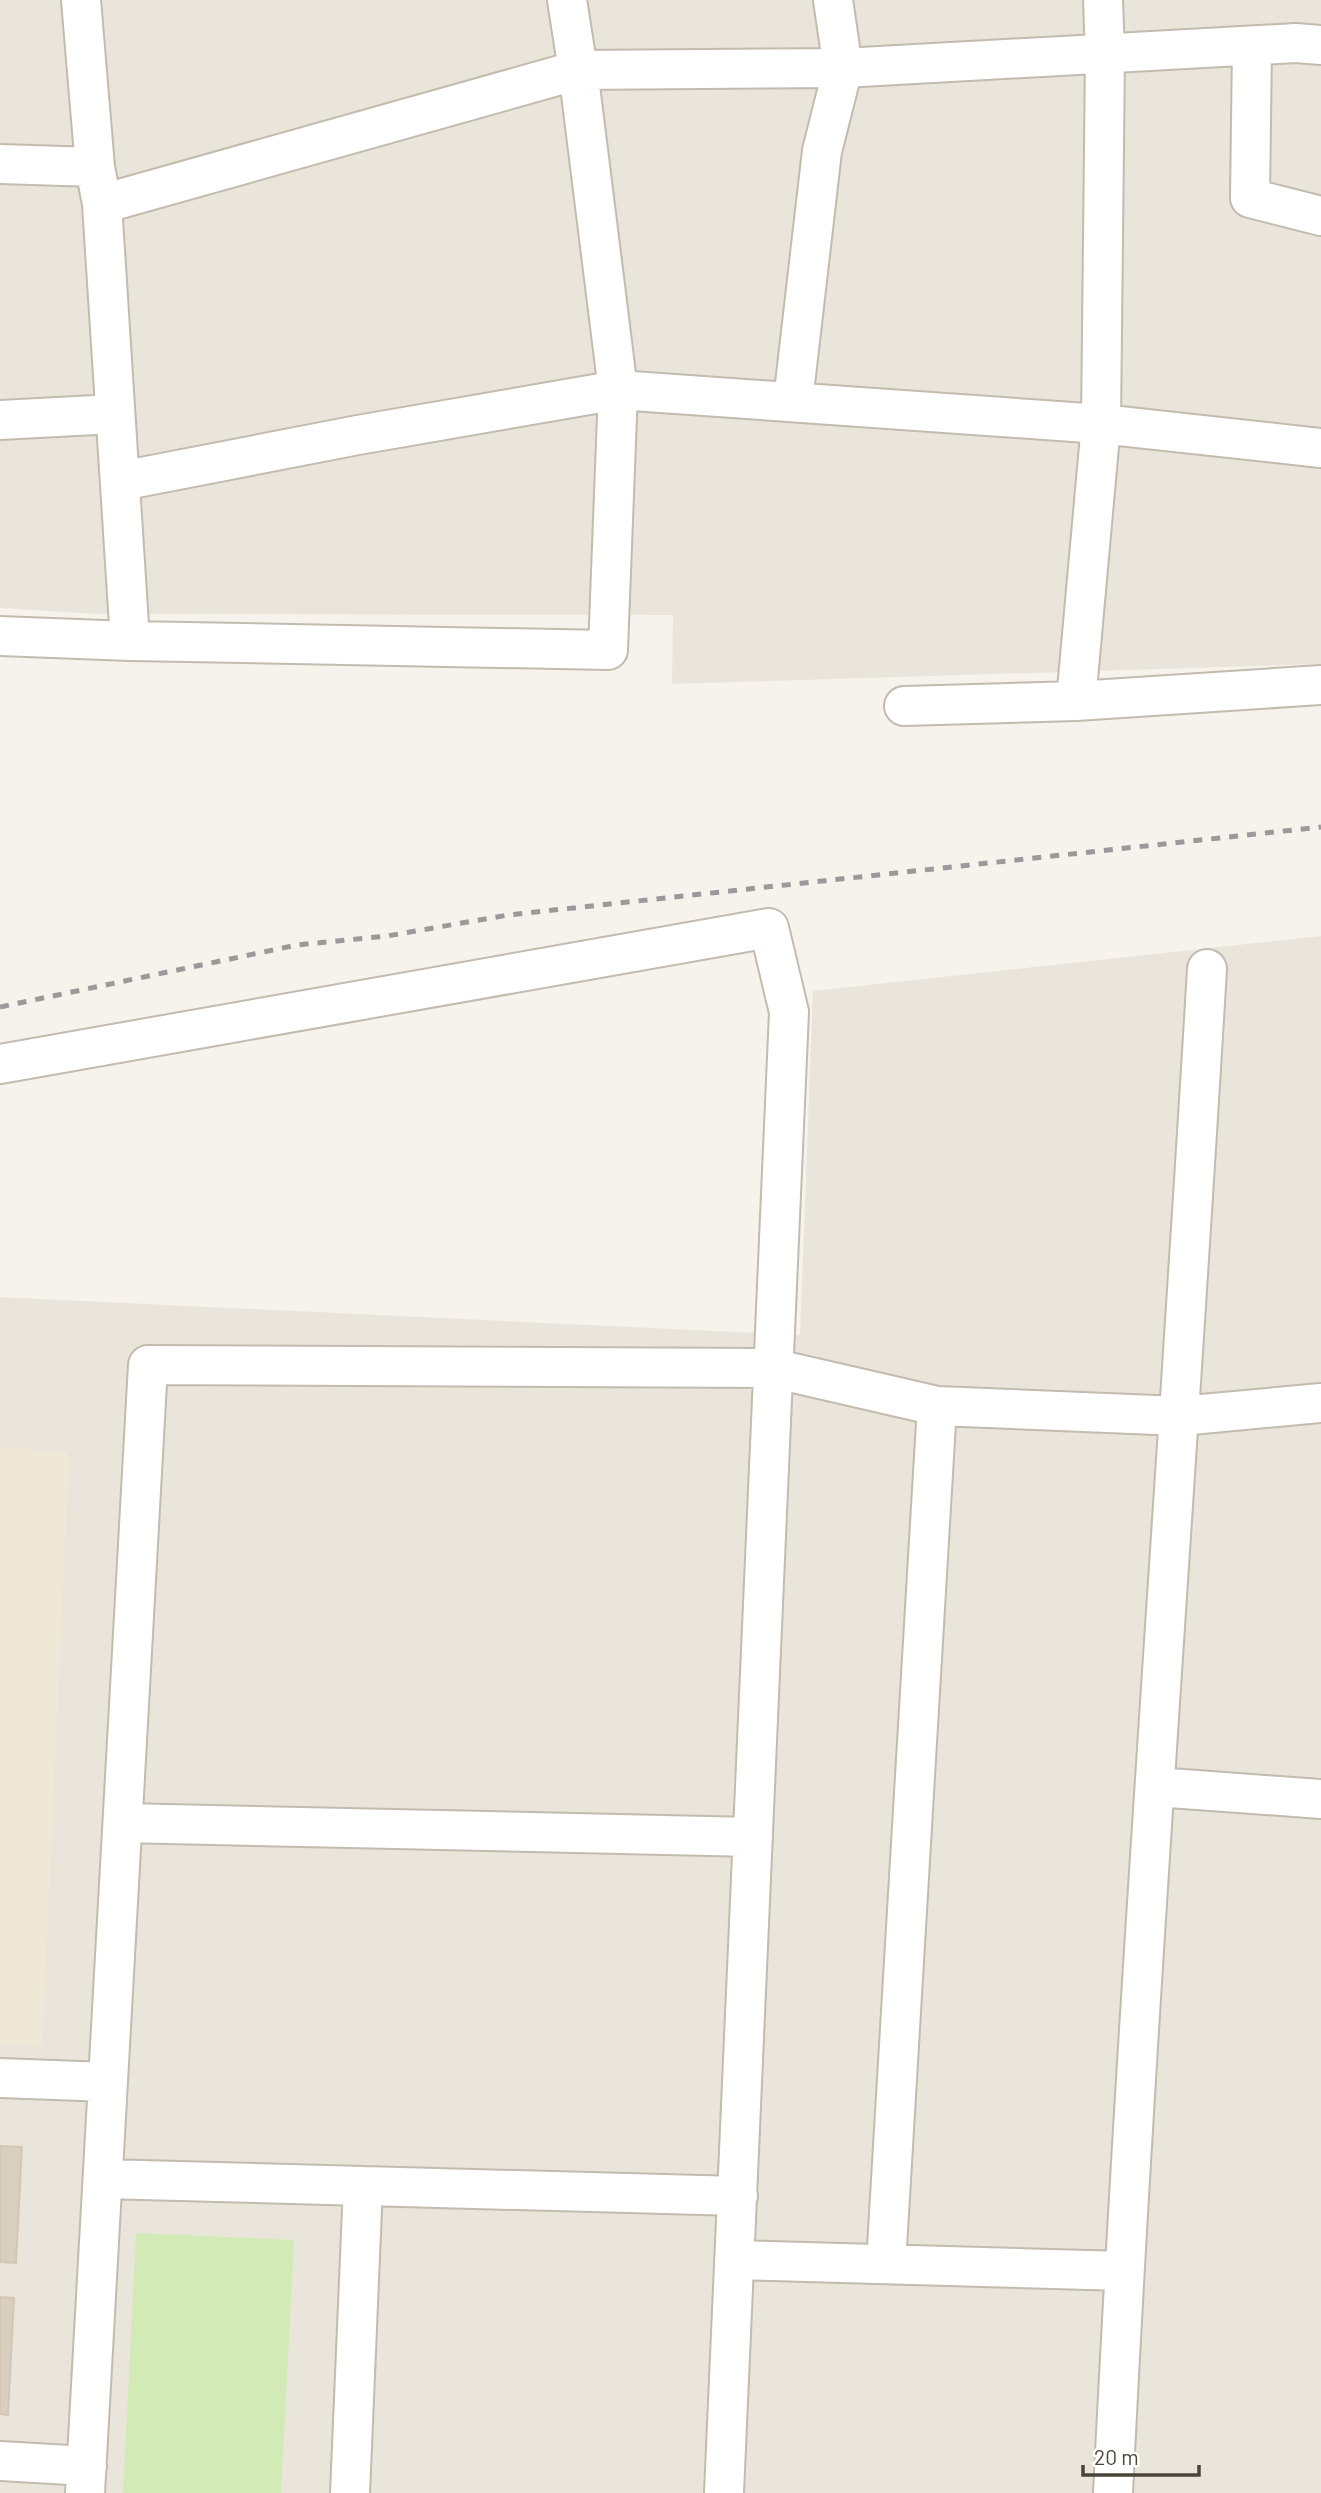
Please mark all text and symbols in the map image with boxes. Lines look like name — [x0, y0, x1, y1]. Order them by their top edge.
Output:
scale bar — [1083, 2434, 1198, 2478]
text: 20 m — [1094, 2444, 1139, 2469]

